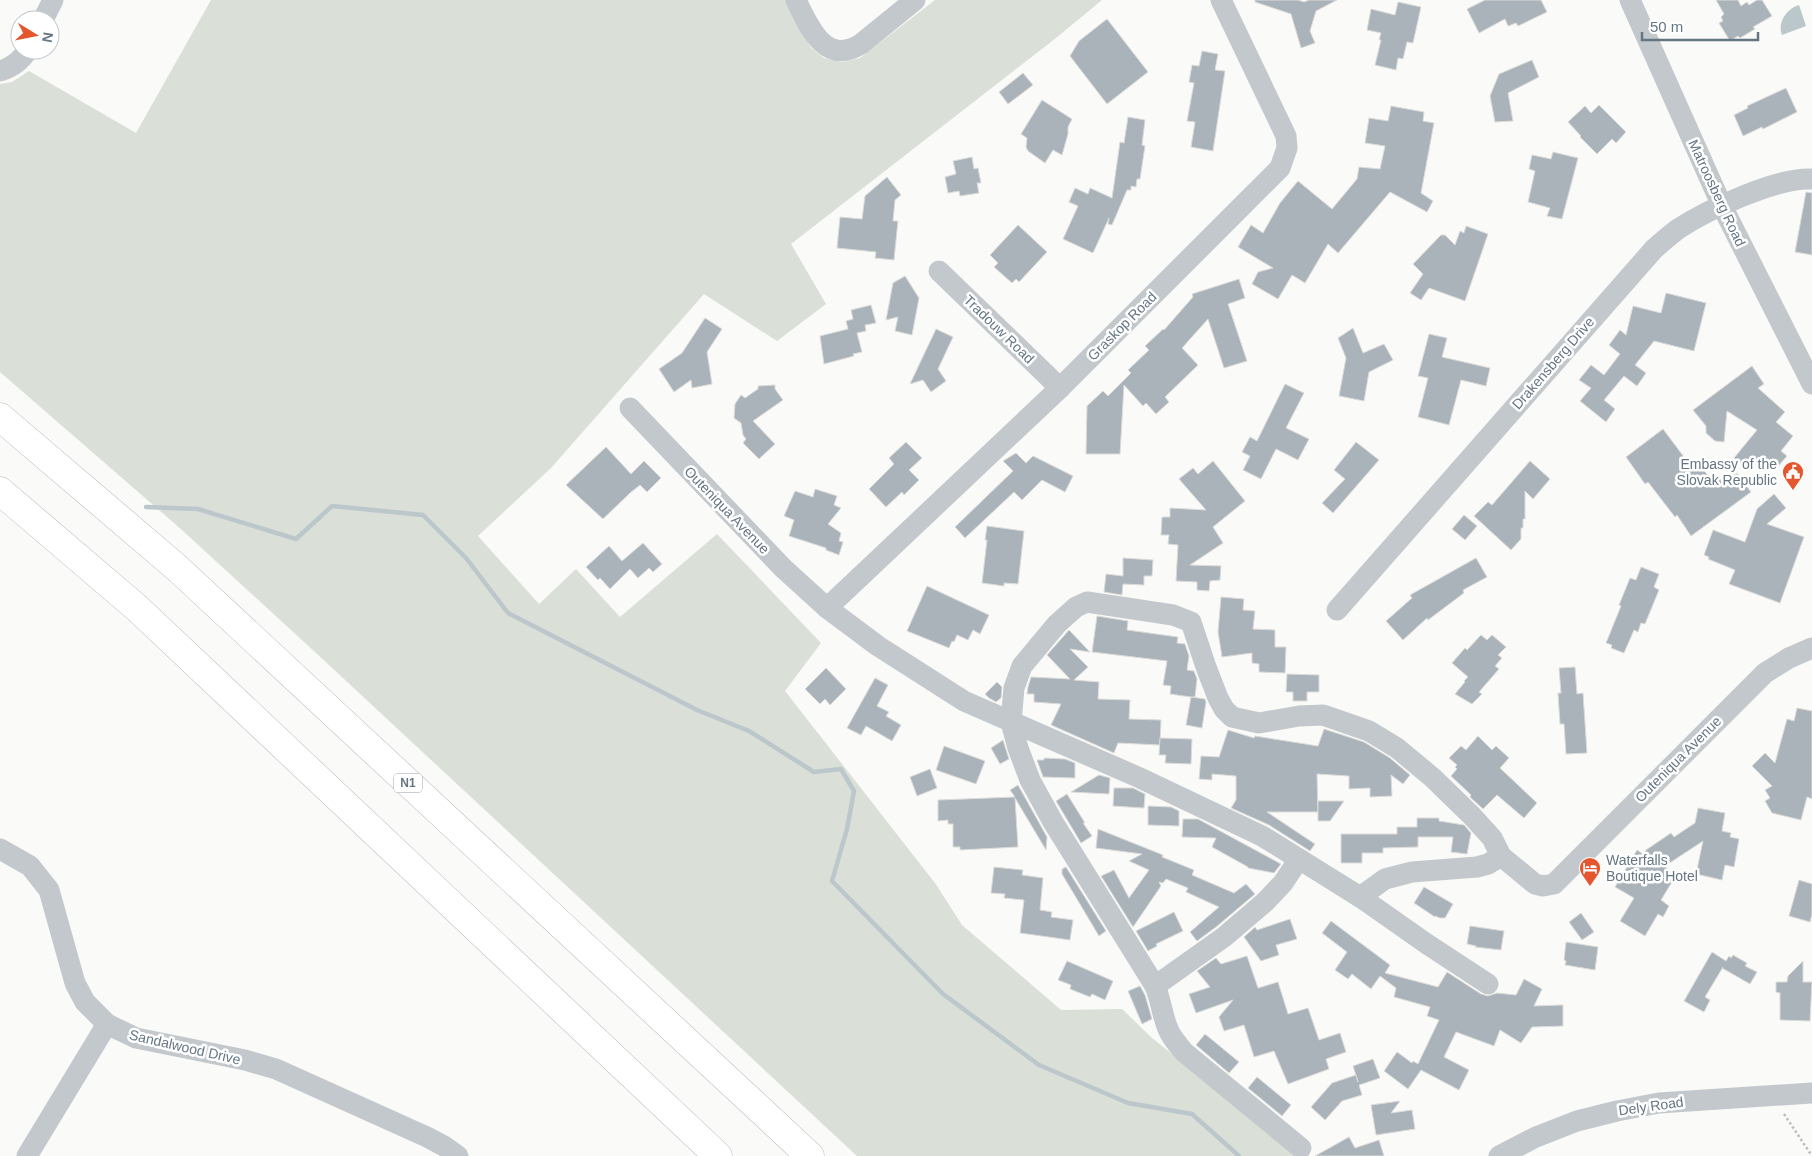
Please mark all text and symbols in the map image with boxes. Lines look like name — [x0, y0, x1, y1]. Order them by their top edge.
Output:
north arrow — [10, 10, 60, 60]
scale bar — [1642, 10, 1758, 42]
text: 50 m — [1650, 18, 1683, 35]
text: N — [39, 31, 57, 44]
street label: Matroosberg Road — [1685, 137, 1749, 249]
street label: Graskop Road — [1084, 288, 1160, 364]
street label: Tradouw Road — [961, 292, 1037, 366]
street label: Drakensberg Drive — [1509, 314, 1597, 412]
place label: Embassy of the Slovak Republic — [1677, 456, 1777, 488]
public building icon: Embassy of the Slovak Republic — [1781, 460, 1805, 491]
street label: Outeniqua Avenue — [681, 463, 773, 557]
street label: Outeniqua Avenue — [1632, 713, 1724, 805]
road number: N1 — [394, 774, 422, 792]
place label: Waterfalls Boutique Hotel — [1606, 852, 1698, 884]
hotel icon: Waterfalls Boutique Hotel — [1578, 856, 1602, 887]
street label: Sandalwood Drive — [128, 1026, 242, 1068]
street label: Dely Road — [1618, 1094, 1684, 1118]

